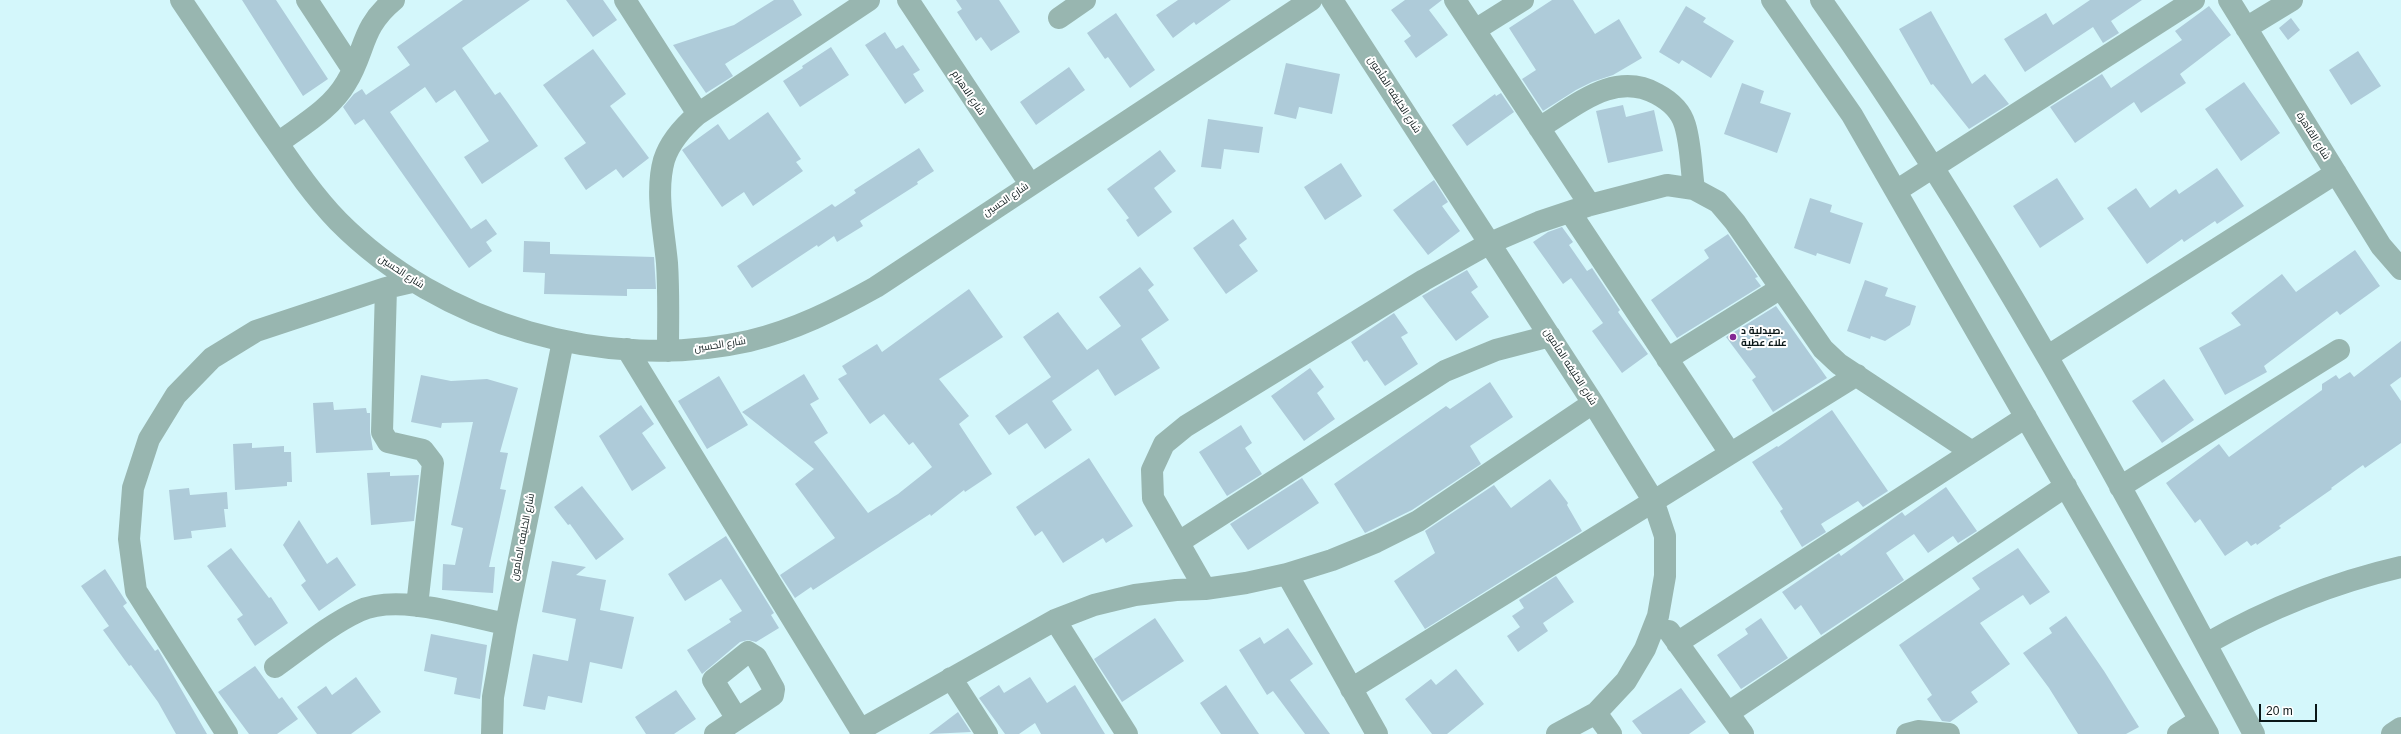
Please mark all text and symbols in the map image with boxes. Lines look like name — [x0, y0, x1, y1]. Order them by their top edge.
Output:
street label: شارع الخليفه المأمون — [1365, 55, 1423, 135]
street label: شارع الاهرام — [949, 68, 987, 118]
street label: شارع القاهرة — [2294, 110, 2332, 162]
street label: شارع الحسين — [981, 180, 1031, 220]
street label: شارع الحسين — [376, 253, 426, 291]
place label: صيدلية د. علاء عطية — [1741, 325, 1787, 348]
street label: شارع الخليفه المأمون — [1541, 327, 1599, 407]
marker: صيدلية د. علاء عطية — [1728, 332, 1738, 342]
street label: شارع الحسين — [693, 335, 747, 355]
street label: شارع الخليفه المأمون — [509, 492, 537, 582]
scale bar — [2261, 696, 2319, 722]
text: 20 m — [2266, 704, 2293, 718]

